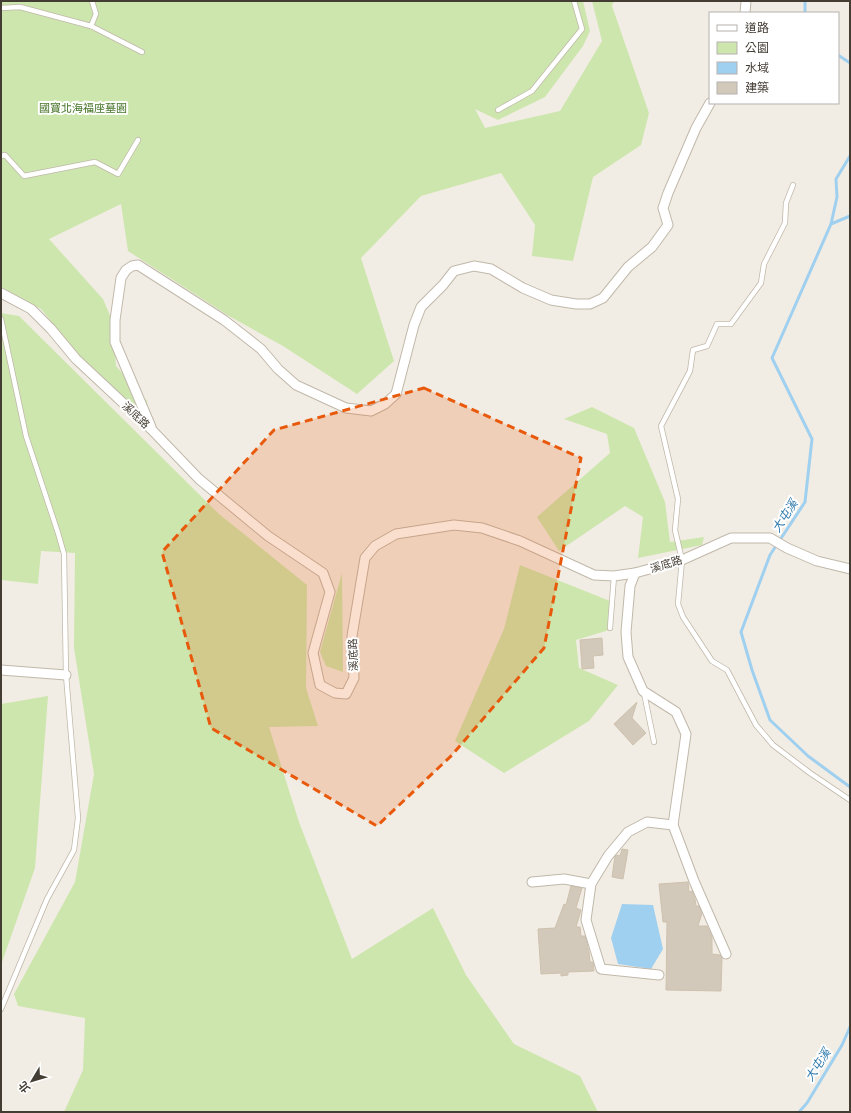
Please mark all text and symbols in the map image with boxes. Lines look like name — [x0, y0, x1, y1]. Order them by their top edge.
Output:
legend — [709, 12, 839, 104]
text: 道路 — [745, 21, 769, 36]
text: 公園 — [745, 41, 769, 56]
text: 水域 — [745, 61, 769, 76]
text: 建築 — [745, 81, 769, 96]
park label: 國寶北海福座墓園 — [39, 102, 127, 115]
street label: 溪底路 — [119, 399, 152, 431]
water label: 大屯溪 — [769, 495, 803, 535]
street label: 溪底路 — [648, 553, 684, 576]
street label: 溪底路 — [346, 638, 361, 672]
water label: 大屯溪 — [802, 1044, 836, 1084]
north arrow — [12, 1061, 52, 1101]
text: 北 — [16, 1079, 33, 1095]

